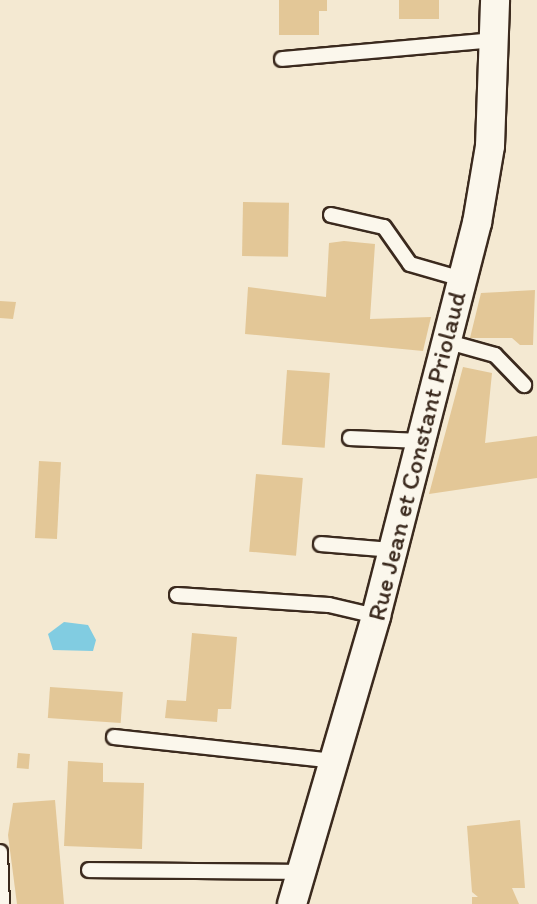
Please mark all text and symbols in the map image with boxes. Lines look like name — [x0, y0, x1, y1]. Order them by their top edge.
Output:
street label: Rue Jean et Constant Priolaud — [361, 288, 473, 624]

